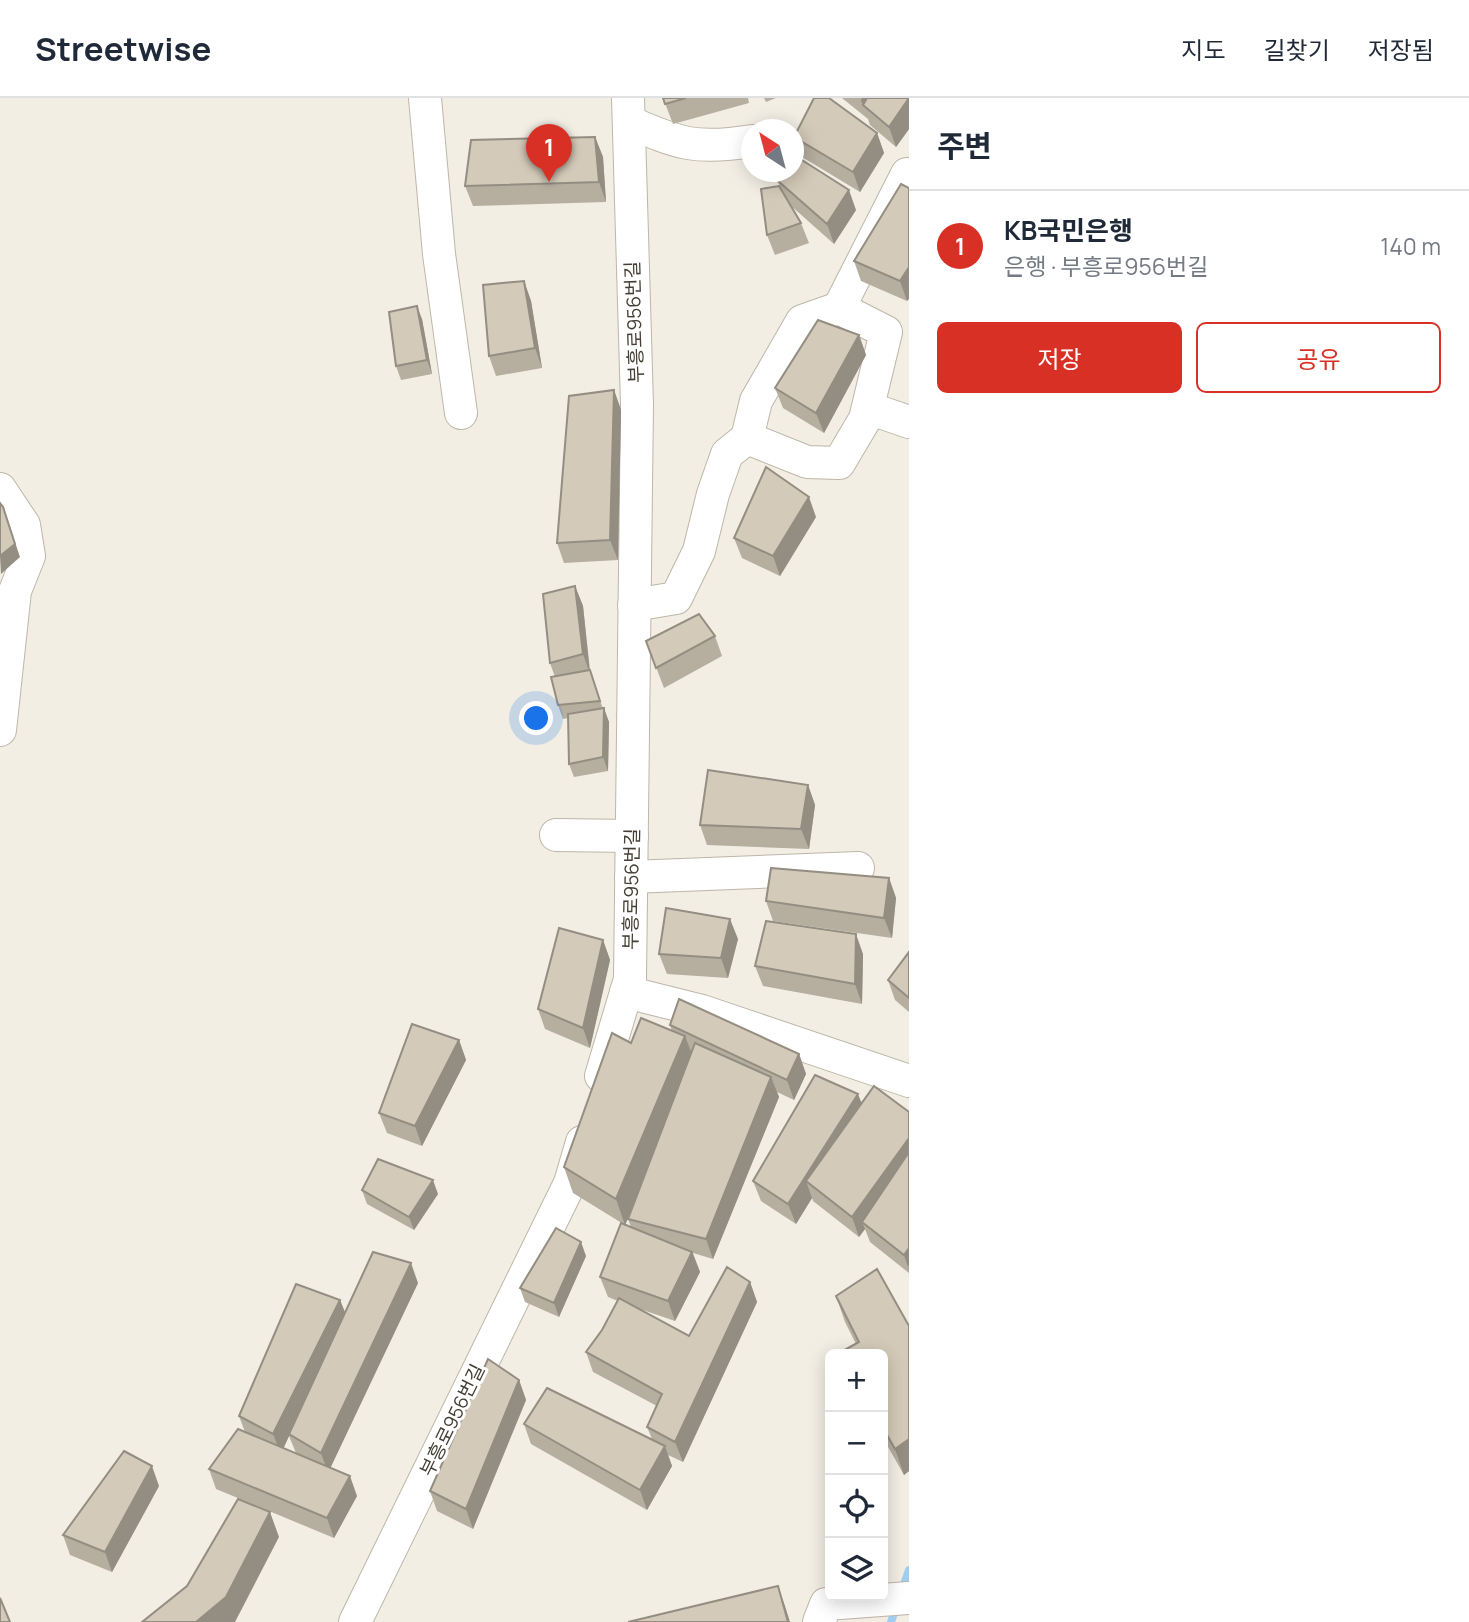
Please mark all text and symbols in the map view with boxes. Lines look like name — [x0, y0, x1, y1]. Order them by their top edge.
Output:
text: Streetwise — [35, 26, 211, 71]
text: 지도 — [1181, 33, 1226, 66]
text: 길찾기 — [1264, 33, 1330, 66]
text: 저장됨 — [1368, 33, 1434, 66]
north arrow — [741, 119, 804, 182]
pin: 1 — [526, 124, 572, 182]
text: 주변 — [937, 125, 992, 166]
text: KB국민은행 — [1004, 212, 1133, 248]
text: 1 — [955, 230, 965, 262]
text: 140 m — [1380, 230, 1441, 262]
text: 은행 · 부흥로956번길 — [1004, 250, 1208, 282]
street label: 부흥로956번길 — [619, 261, 649, 383]
button: 저장 — [937, 322, 1182, 393]
button: 공유 — [1196, 322, 1441, 393]
your location — [519, 701, 553, 735]
street label: 부흥로956번길 — [617, 828, 645, 950]
map controls — [825, 1349, 888, 1601]
button: + — [825, 1349, 888, 1412]
street label: 부흥로956번길 — [414, 1359, 490, 1481]
button: − — [825, 1412, 888, 1475]
button: locate — [825, 1475, 888, 1538]
button: layers — [825, 1538, 888, 1601]

